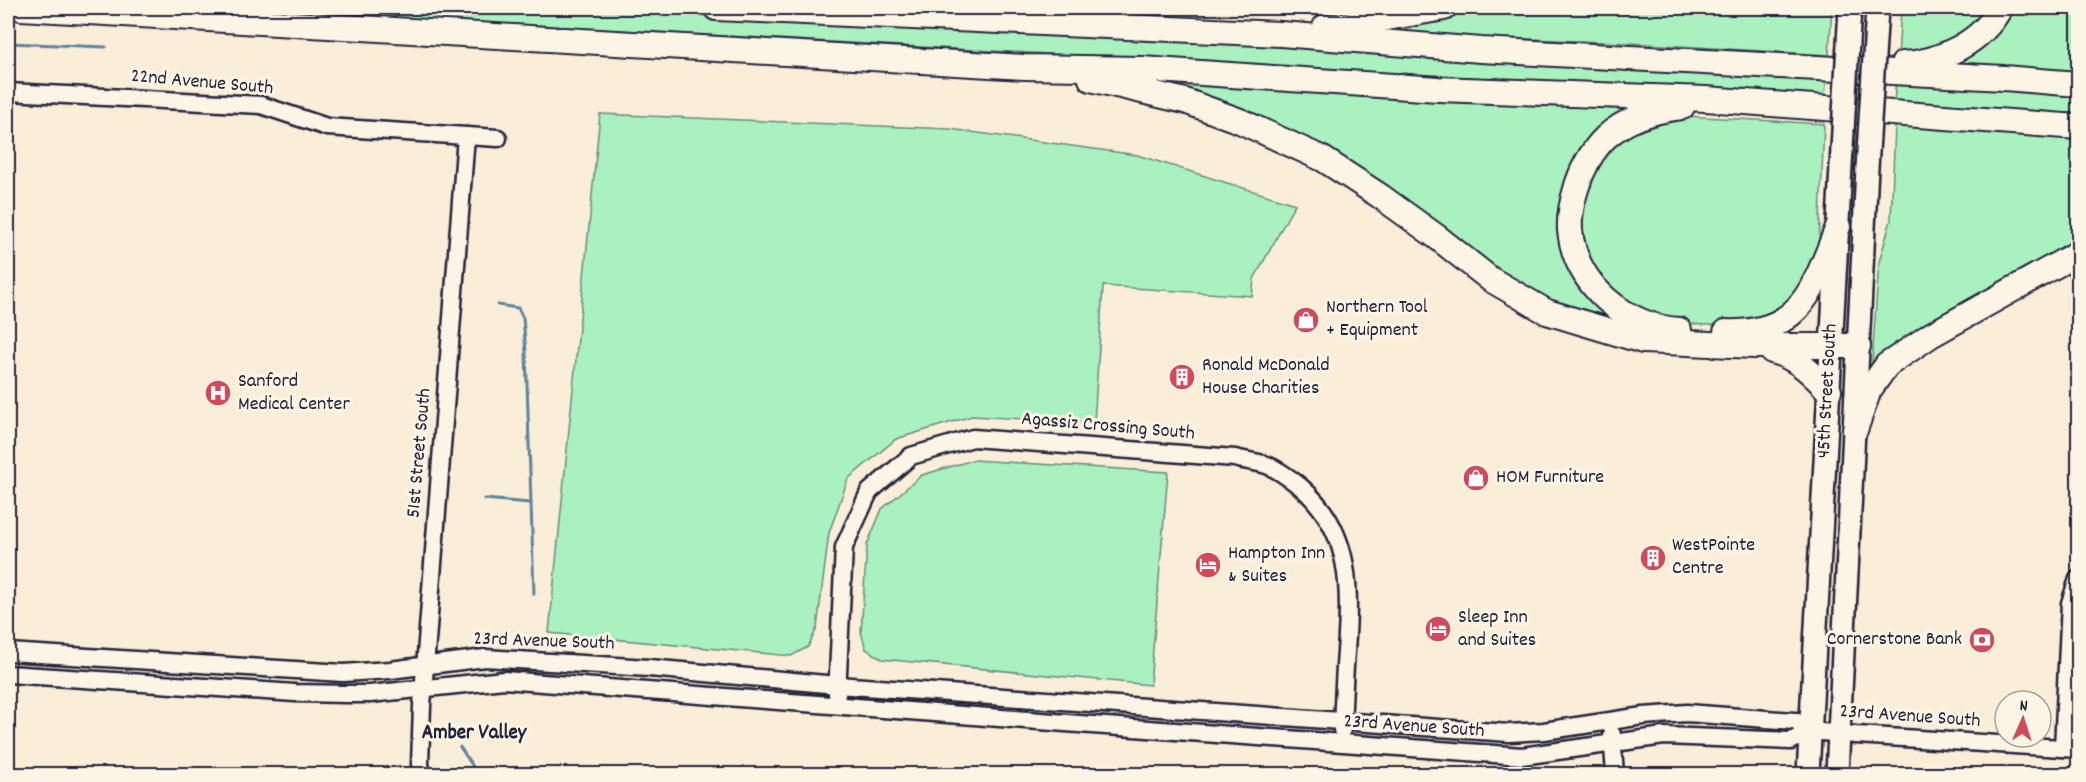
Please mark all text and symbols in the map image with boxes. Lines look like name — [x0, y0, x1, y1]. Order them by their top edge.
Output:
street label: 22nd Avenue South — [130, 63, 274, 103]
place label: Northern Tool + Equipment — [1326, 294, 1428, 345]
shop icon: Northern Tool + Equipment — [1291, 305, 1321, 335]
street label: 45th Street South — [1810, 323, 1846, 459]
place label: Ronald McDonald House Charities — [1202, 352, 1330, 403]
building icon: Ronald McDonald House Charities — [1167, 362, 1197, 392]
place label: Sanford Medical Center — [238, 368, 350, 419]
hospital icon: Sanford Medical Center — [203, 378, 233, 408]
street label: 51st Street South — [400, 387, 440, 519]
street label: Agassiz Crossing South — [1020, 405, 1196, 449]
shop icon: HOM Furniture — [1461, 463, 1491, 493]
place label: HOM Furniture — [1496, 464, 1604, 492]
place label: WestPointe Centre — [1672, 532, 1755, 583]
place label: Hampton Inn & Suites — [1228, 540, 1325, 591]
building icon: WestPointe Centre — [1638, 543, 1668, 573]
hotel icon: Hampton Inn & Suites — [1193, 550, 1223, 580]
place label: Sleep Inn and Suites — [1458, 604, 1536, 655]
hotel icon: Sleep Inn and Suites — [1423, 614, 1453, 644]
bank icon: Cornerstone Bank — [1967, 625, 1997, 655]
street label: 23rd Avenue South — [473, 626, 615, 658]
place label: Cornerstone Bank — [1827, 626, 1962, 654]
north arrow — [1993, 689, 2053, 749]
text: N — [2019, 695, 2028, 718]
street label: 23rd Avenue South — [1839, 698, 1981, 736]
street label: 23rd Avenue South — [1343, 708, 1485, 746]
district label: Amber Valley — [422, 719, 528, 749]

